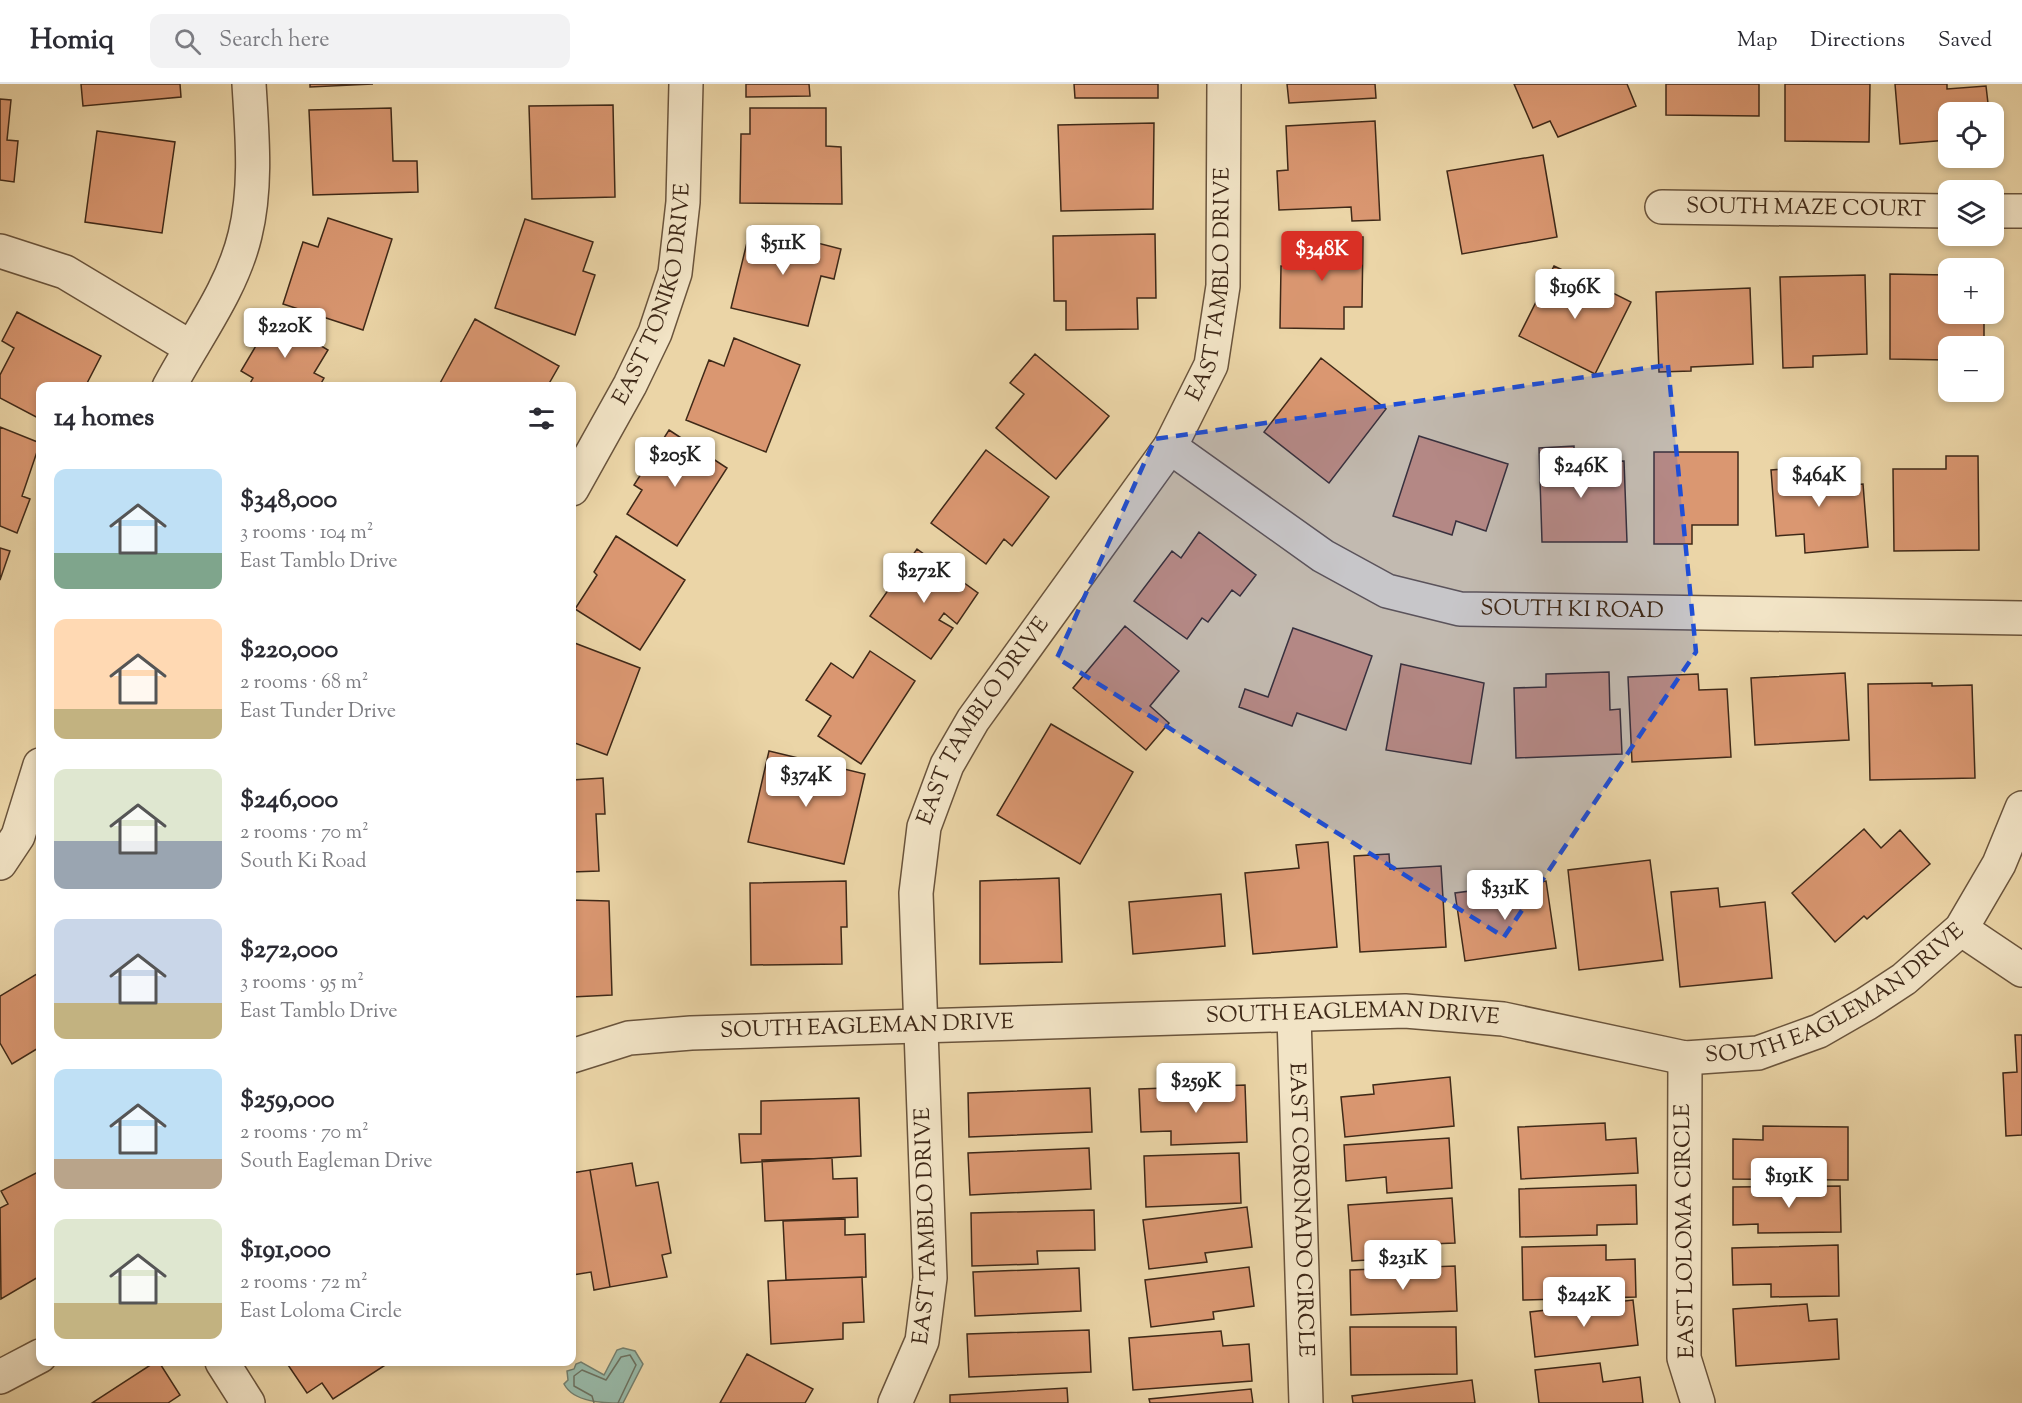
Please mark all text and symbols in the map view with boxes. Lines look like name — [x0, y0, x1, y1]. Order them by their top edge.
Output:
search box — [150, 14, 570, 68]
text: Homiq — [30, 21, 114, 61]
icon: search — [171, 25, 204, 58]
text: Search here — [219, 25, 329, 57]
text: Map — [1737, 26, 1777, 56]
text: Directions — [1810, 26, 1905, 56]
text: Saved — [1938, 26, 1992, 56]
map controls — [1938, 102, 2004, 402]
button: locate — [1938, 102, 2004, 168]
street label: EAST TAMBLO DRIVE — [1179, 167, 1240, 407]
button: layers — [1938, 180, 2004, 246]
street label: EAST TONIKO DRIVE — [606, 183, 700, 412]
street label: SOUTH MAZE COURT — [1686, 191, 1927, 227]
pin: $511K — [741, 225, 825, 276]
text: $511K — [760, 230, 806, 259]
pin: $348K — [1280, 231, 1364, 282]
text: $348K — [1295, 236, 1349, 265]
button: + — [1938, 258, 2004, 324]
pin: $196K — [1533, 269, 1617, 320]
text: $196K — [1549, 274, 1601, 303]
pin: $220K — [243, 308, 327, 359]
text: $220K — [258, 313, 312, 342]
button: − — [1938, 336, 2004, 402]
text: 14 homes — [54, 400, 154, 437]
icon: filters — [525, 402, 558, 435]
pin: $205K — [633, 437, 717, 488]
text: $205K — [649, 442, 701, 471]
pin: $246K — [1539, 448, 1623, 499]
text: $246K — [1554, 453, 1608, 482]
pin: $464K — [1777, 457, 1861, 508]
text: $464K — [1792, 462, 1846, 491]
text: $348,000 — [240, 482, 337, 519]
icon: home — [102, 493, 174, 565]
text: 3 rooms · 104 m² — [240, 519, 374, 548]
text: East Tamblo Drive — [240, 548, 398, 577]
pin: $272K — [882, 553, 966, 604]
text: $272K — [897, 558, 951, 587]
street label: SOUTH KI ROAD — [1480, 593, 1664, 628]
street label: EAST TAMBLO DRIVE — [910, 611, 1058, 830]
text: $220,000 — [240, 632, 338, 669]
icon: home — [102, 643, 174, 715]
text: 2 rooms · 68 m² — [240, 669, 368, 698]
text: East Tunder Drive — [240, 698, 396, 727]
pin: $374K — [764, 757, 848, 808]
text: $374K — [780, 762, 832, 791]
text: $246,000 — [240, 782, 338, 819]
icon: home — [102, 793, 174, 865]
text: 2 rooms · 70 m² — [240, 819, 369, 848]
text: South Ki Road — [240, 848, 367, 877]
pin: $331K — [1463, 870, 1547, 921]
text: $331K — [1481, 875, 1529, 904]
street label: SOUTH EAGLEMAN DRIVE — [1704, 917, 1972, 1073]
text: $272,000 — [240, 932, 338, 969]
icon: home — [102, 943, 174, 1015]
text: 3 rooms · 95 m² — [240, 969, 364, 998]
street label: SOUTH EAGLEMAN DRIVE — [1205, 995, 1501, 1035]
text: East Tamblo Drive — [240, 998, 398, 1027]
street label: SOUTH EAGLEMAN DRIVE — [720, 1007, 1014, 1048]
street label: EAST CORONADO CIRCLE — [1279, 1062, 1321, 1358]
pin: $259K — [1154, 1063, 1238, 1114]
text: $259K — [1170, 1068, 1222, 1097]
text: $259,000 — [240, 1082, 335, 1119]
icon: home — [102, 1093, 174, 1165]
street label: EAST LOLOMA CIRCLE — [1668, 1103, 1704, 1359]
street label: EAST TAMBLO DRIVE — [906, 1107, 946, 1347]
text: 2 rooms · 70 m² — [240, 1119, 369, 1148]
text: South Eagleman Drive — [240, 1148, 433, 1177]
pin: $191K — [1747, 1158, 1831, 1209]
text: $191K — [1765, 1163, 1813, 1192]
text: $191,000 — [240, 1232, 331, 1269]
pin: $231K — [1361, 1240, 1445, 1291]
icon: home — [102, 1243, 174, 1315]
text: $231K — [1378, 1245, 1428, 1274]
text: 2 rooms · 72 m² — [240, 1269, 368, 1298]
pin: $242K — [1542, 1277, 1626, 1328]
text: $242K — [1557, 1282, 1611, 1311]
text: East Loloma Circle — [240, 1298, 402, 1327]

